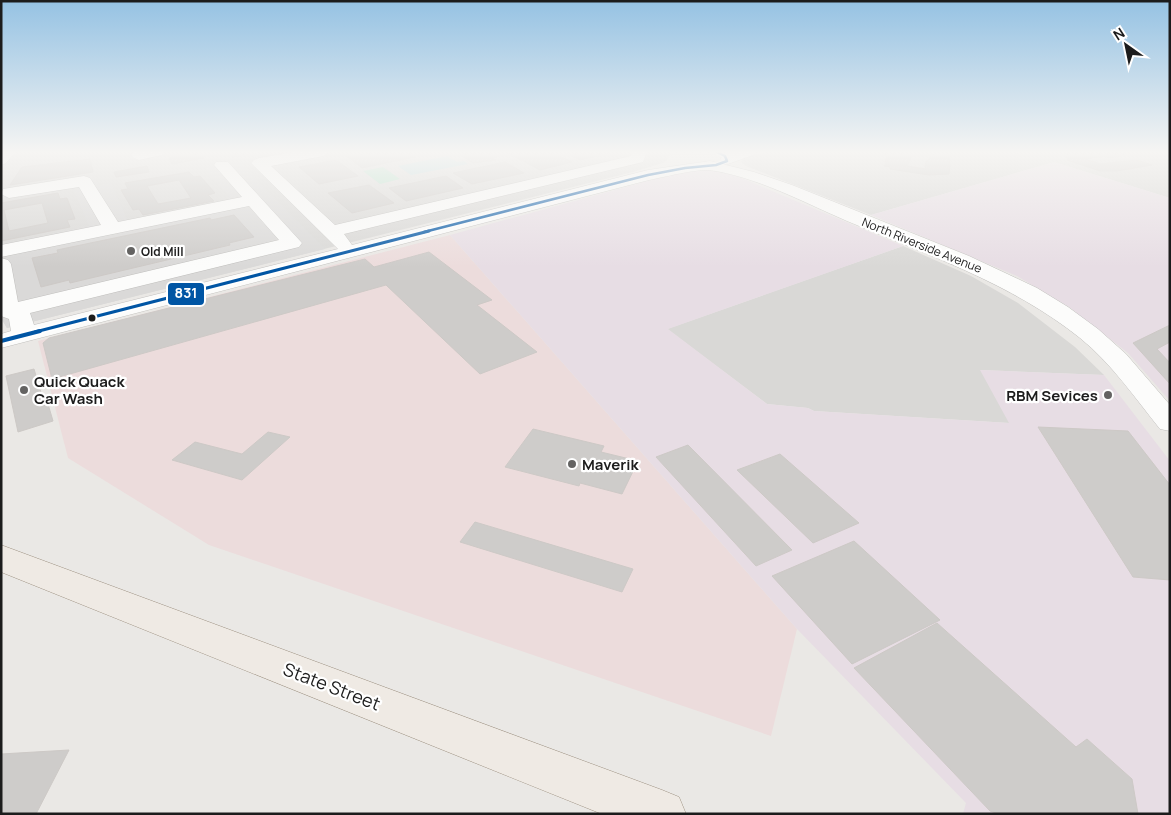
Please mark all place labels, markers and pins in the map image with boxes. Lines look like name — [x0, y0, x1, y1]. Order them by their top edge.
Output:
place label: Old Mill — [141, 243, 184, 260]
marker: Old Mill — [125, 245, 137, 257]
unlabelled marker — [87, 313, 97, 323]
place label: Quick Quack Car Wash — [34, 371, 125, 409]
marker: Quick Quack Car Wash — [18, 384, 30, 396]
place label: RBM Sevices — [1006, 385, 1098, 406]
marker: RBM Sevices — [1102, 389, 1114, 401]
place label: Maverik — [582, 454, 639, 475]
marker: Maverik — [566, 458, 578, 470]

